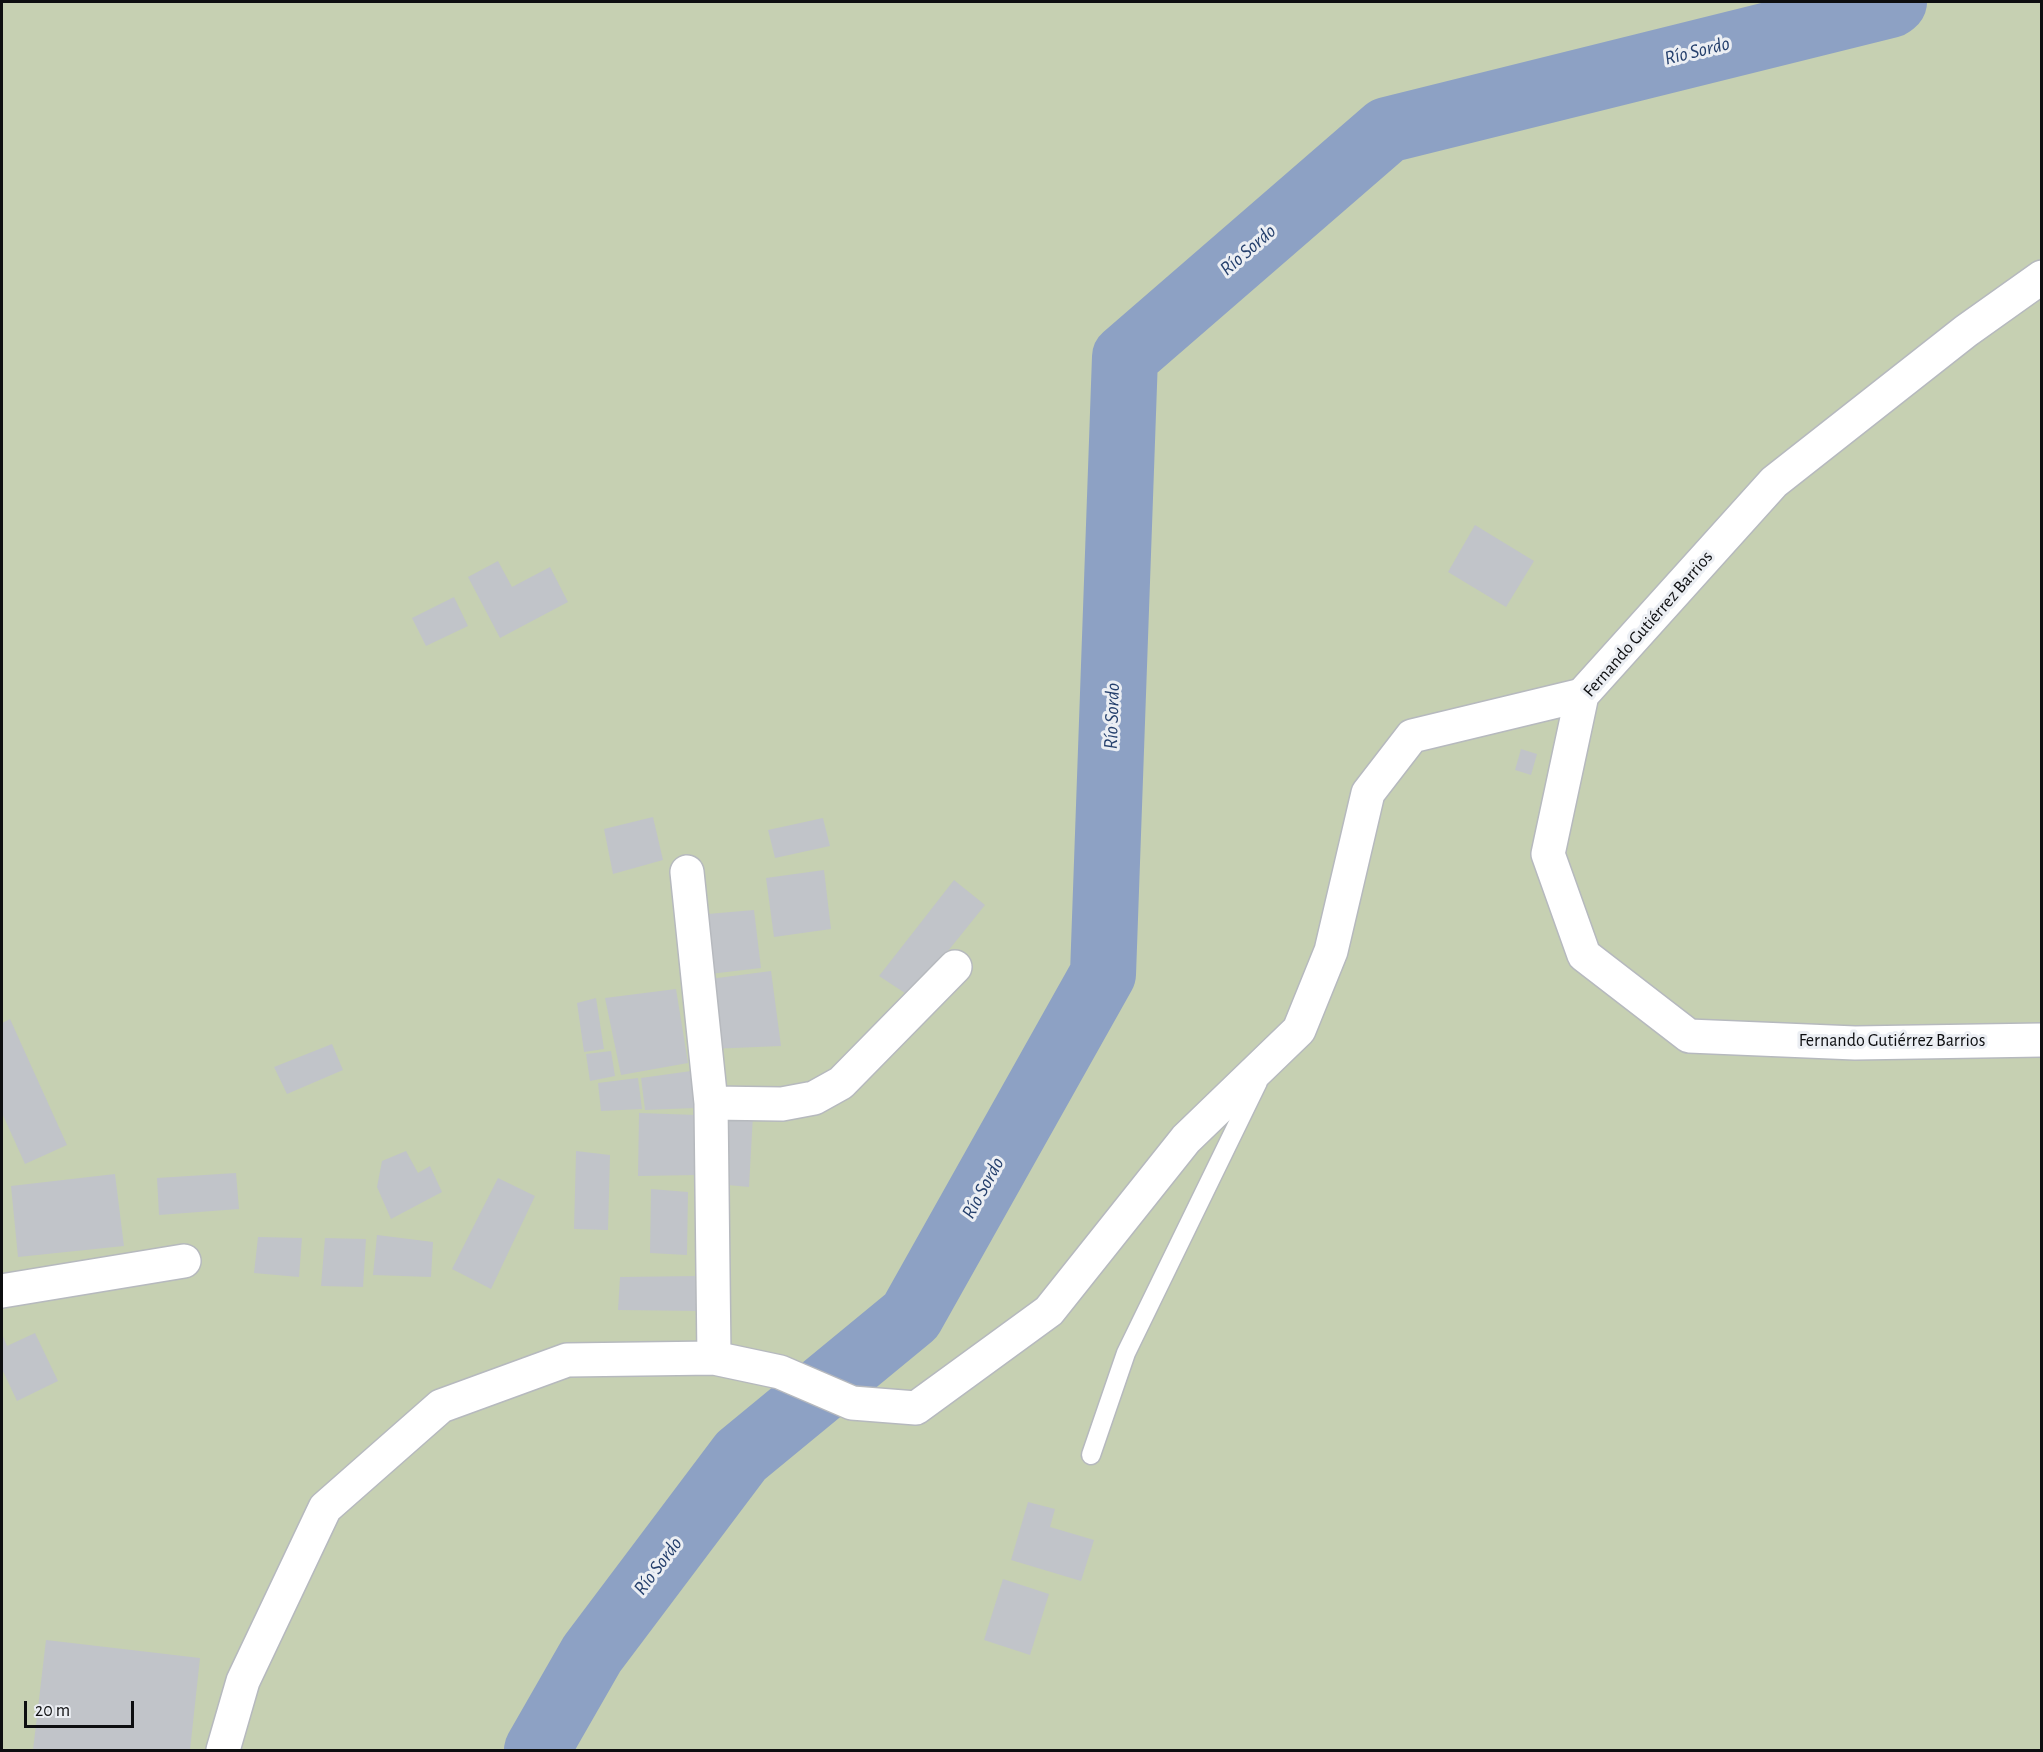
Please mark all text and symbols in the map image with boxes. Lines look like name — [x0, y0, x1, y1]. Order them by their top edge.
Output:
water label: Río Sordo — [1662, 31, 1732, 71]
water label: Río Sordo — [1215, 219, 1281, 281]
street label: Fernando Gutiérrez Barrios — [1579, 546, 1717, 702]
water label: Río Sordo — [1099, 682, 1125, 750]
street label: Fernando Gutiérrez Barrios — [1799, 1030, 1985, 1052]
water label: Río Sordo — [956, 1153, 1010, 1223]
water label: Río Sordo — [628, 1532, 688, 1600]
scale bar — [27, 1689, 136, 1727]
text: 20 m — [35, 1702, 70, 1720]

